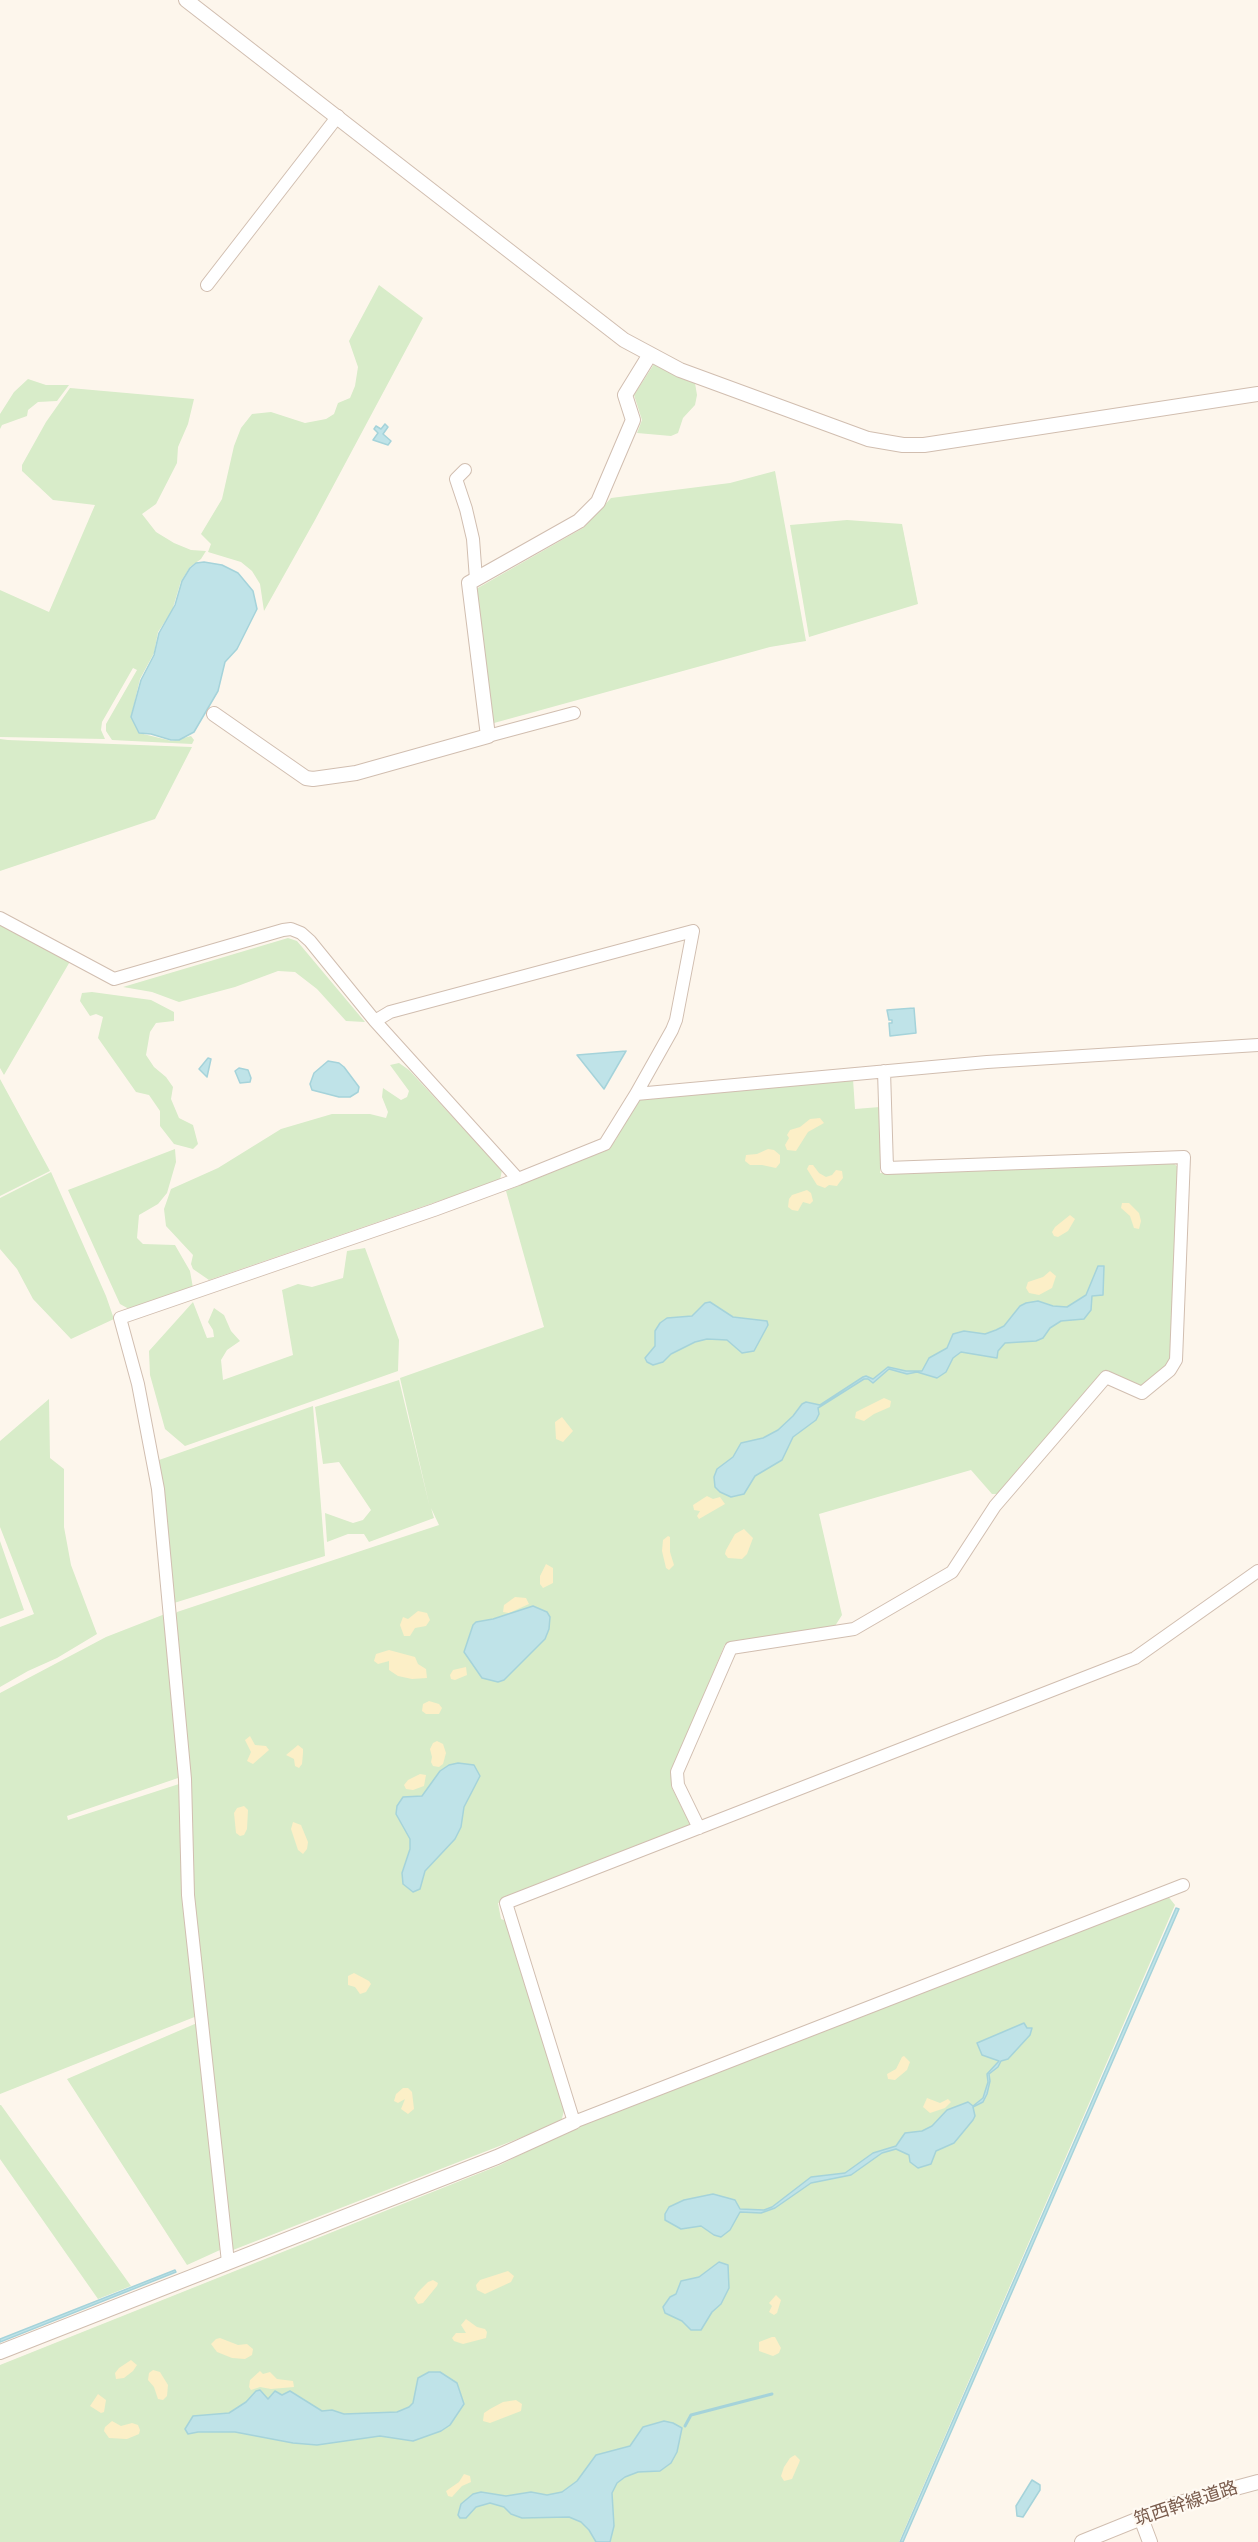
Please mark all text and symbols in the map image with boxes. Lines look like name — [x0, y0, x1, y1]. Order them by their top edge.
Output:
street label: 筑西幹線道路 — [1131, 2477, 1241, 2531]

